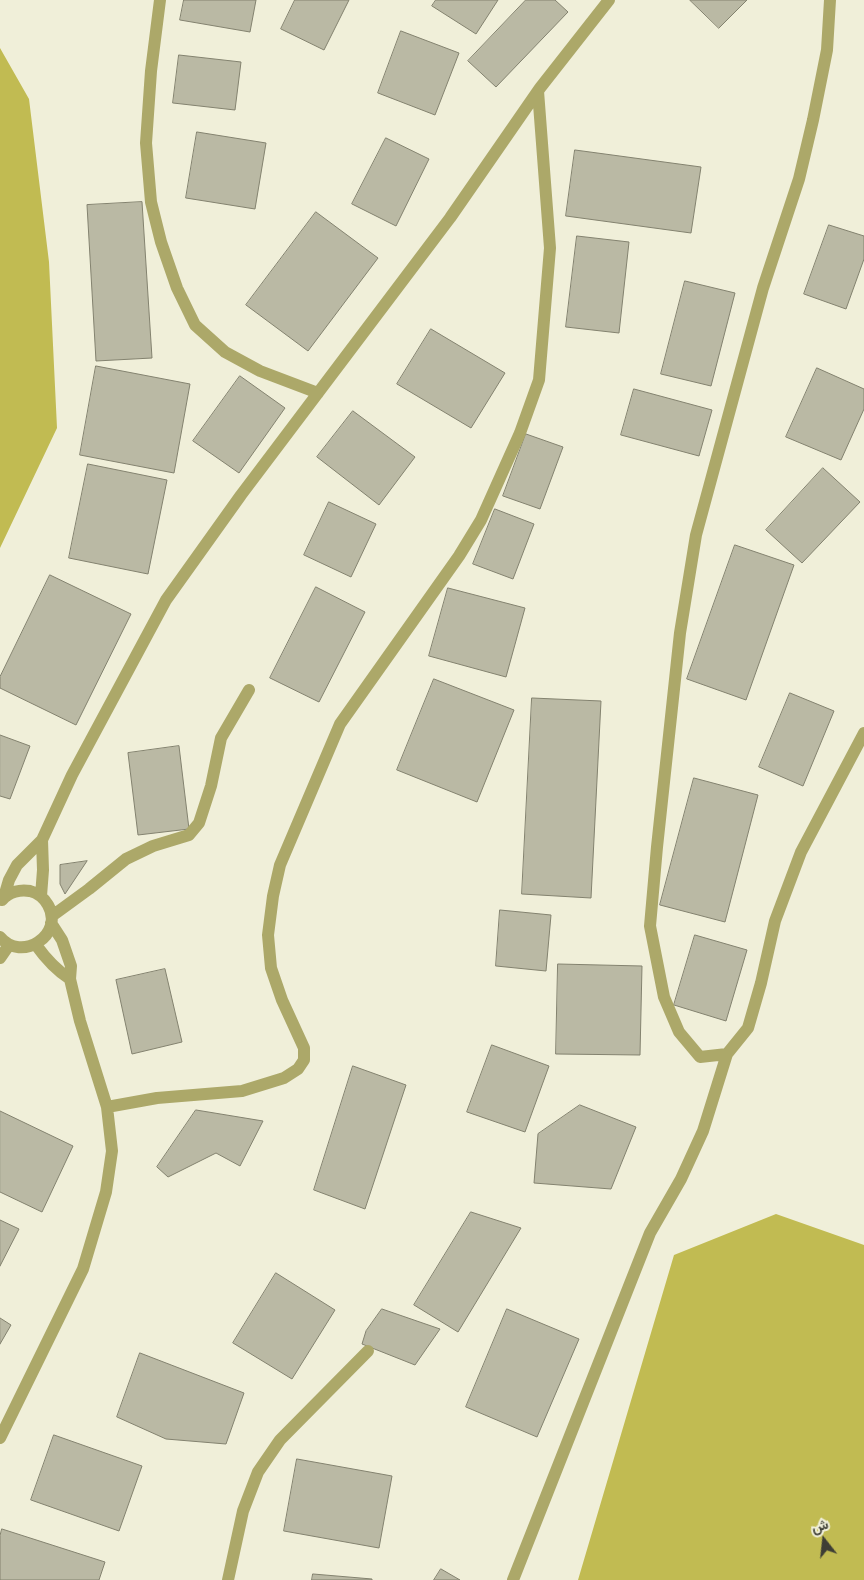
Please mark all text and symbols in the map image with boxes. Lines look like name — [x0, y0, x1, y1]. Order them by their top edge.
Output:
north arrow — [799, 1515, 849, 1565]
text: ش — [809, 1515, 830, 1537]

